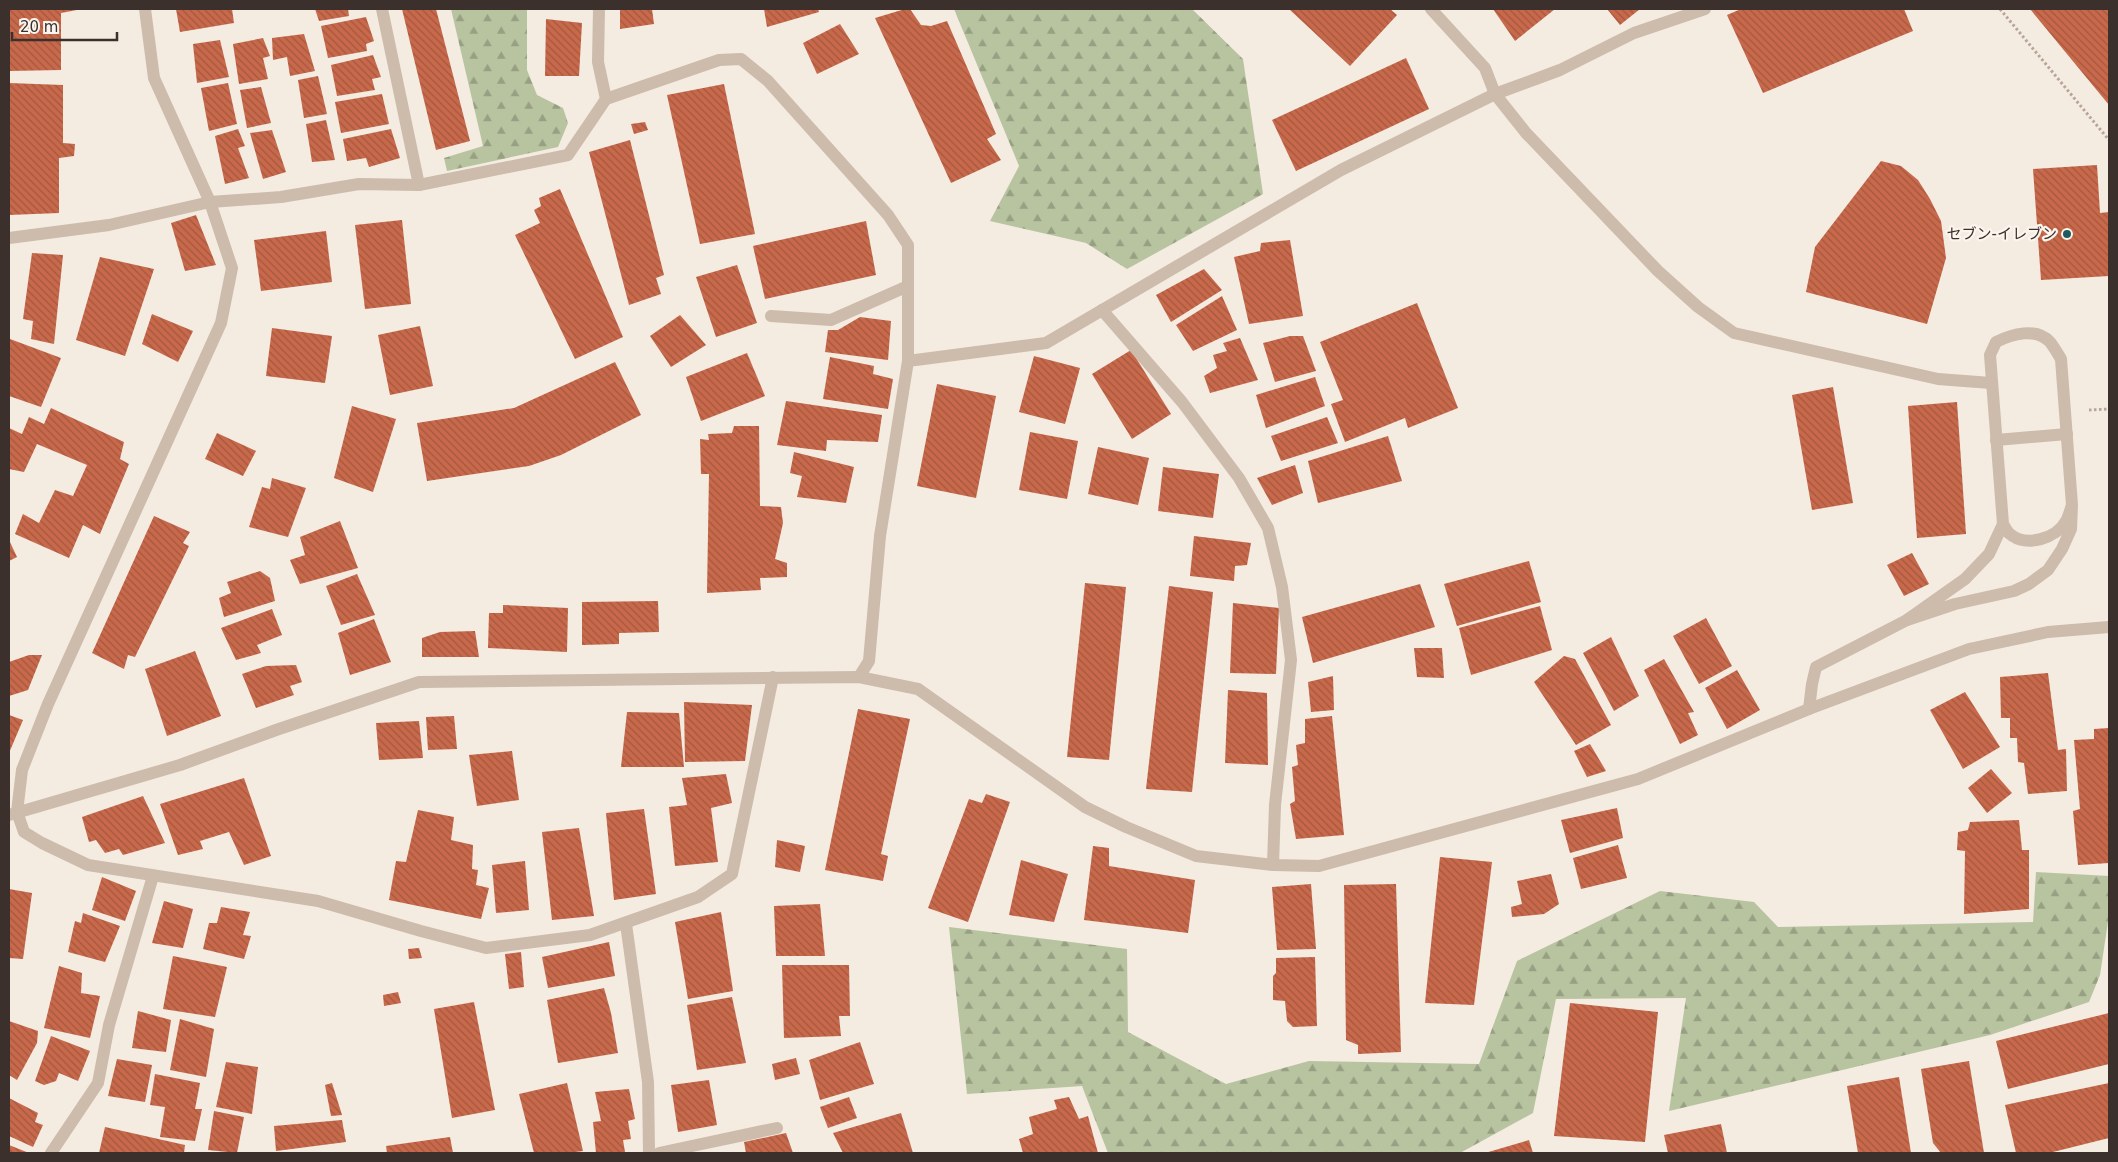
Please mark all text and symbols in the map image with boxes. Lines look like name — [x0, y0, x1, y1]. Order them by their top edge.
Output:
scale bar — [12, 10, 118, 42]
text: 20 m — [20, 18, 58, 36]
place label: セブン-イレブン — [1947, 225, 2057, 243]
marker: セブン-イレブン — [2061, 228, 2073, 240]

